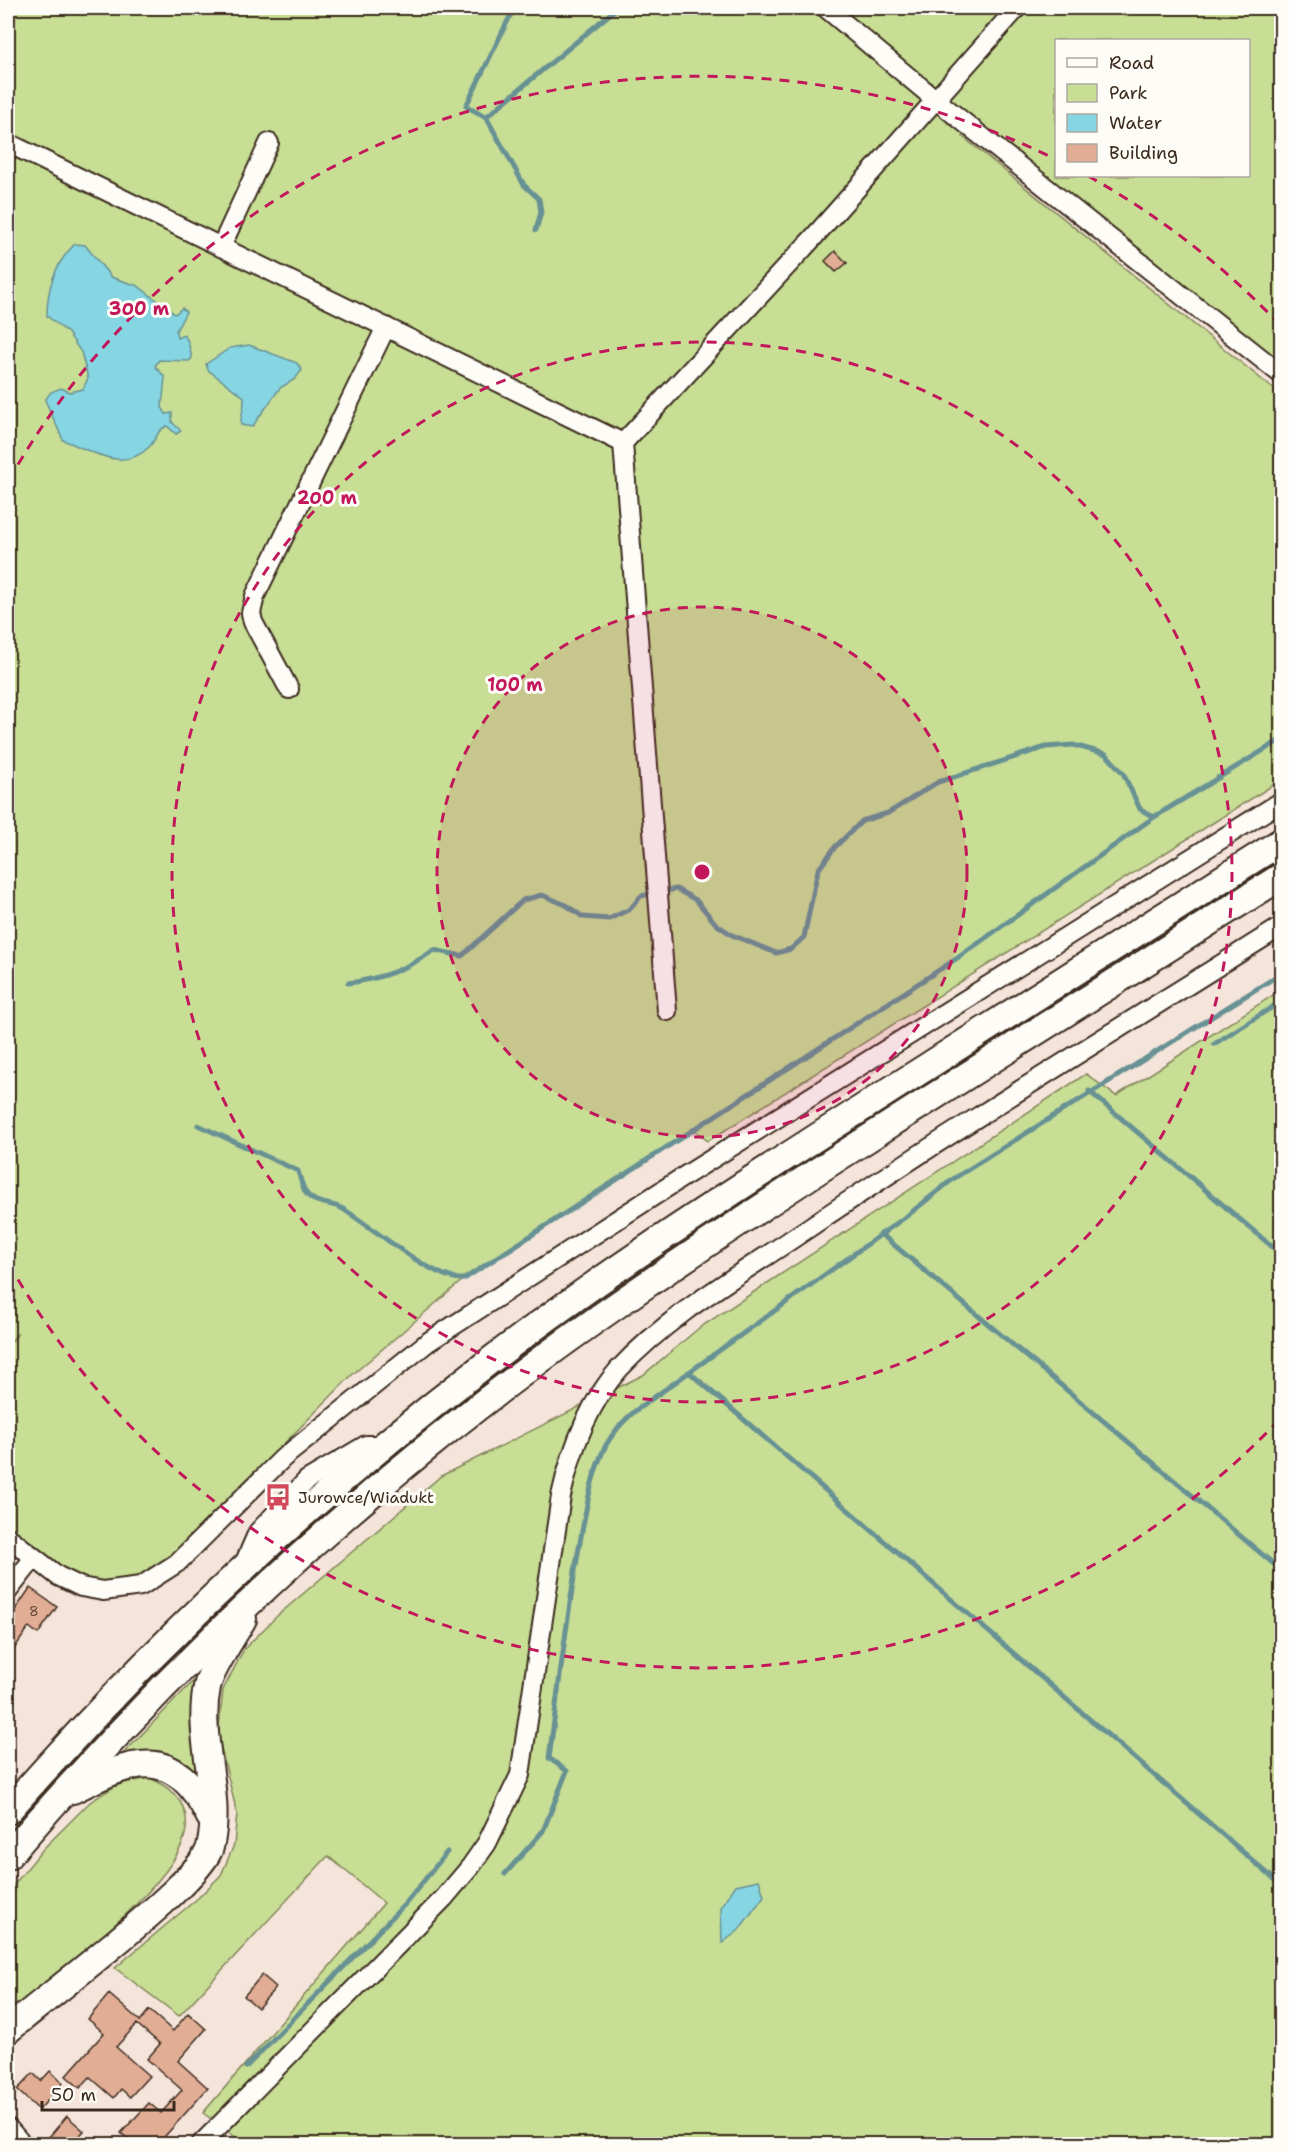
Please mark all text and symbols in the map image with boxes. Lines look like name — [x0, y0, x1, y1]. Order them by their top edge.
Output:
legend — [1055, 39, 1250, 177]
text: Road — [1109, 51, 1154, 75]
text: Park — [1109, 81, 1148, 105]
text: Water — [1109, 111, 1162, 135]
text: Building — [1109, 141, 1178, 165]
text: 300 m — [109, 297, 170, 321]
text: 200 m — [297, 486, 358, 510]
text: 100 m — [487, 673, 543, 697]
centre of rings — [692, 862, 712, 882]
bus stop icon: Jurowce/Wiadukt — [263, 1482, 293, 1512]
place label: Jurowce/Wiadukt — [298, 1487, 434, 1508]
house number: 8 — [29, 1602, 39, 1620]
scale bar — [42, 2074, 174, 2112]
text: 50 m — [51, 2083, 96, 2107]

